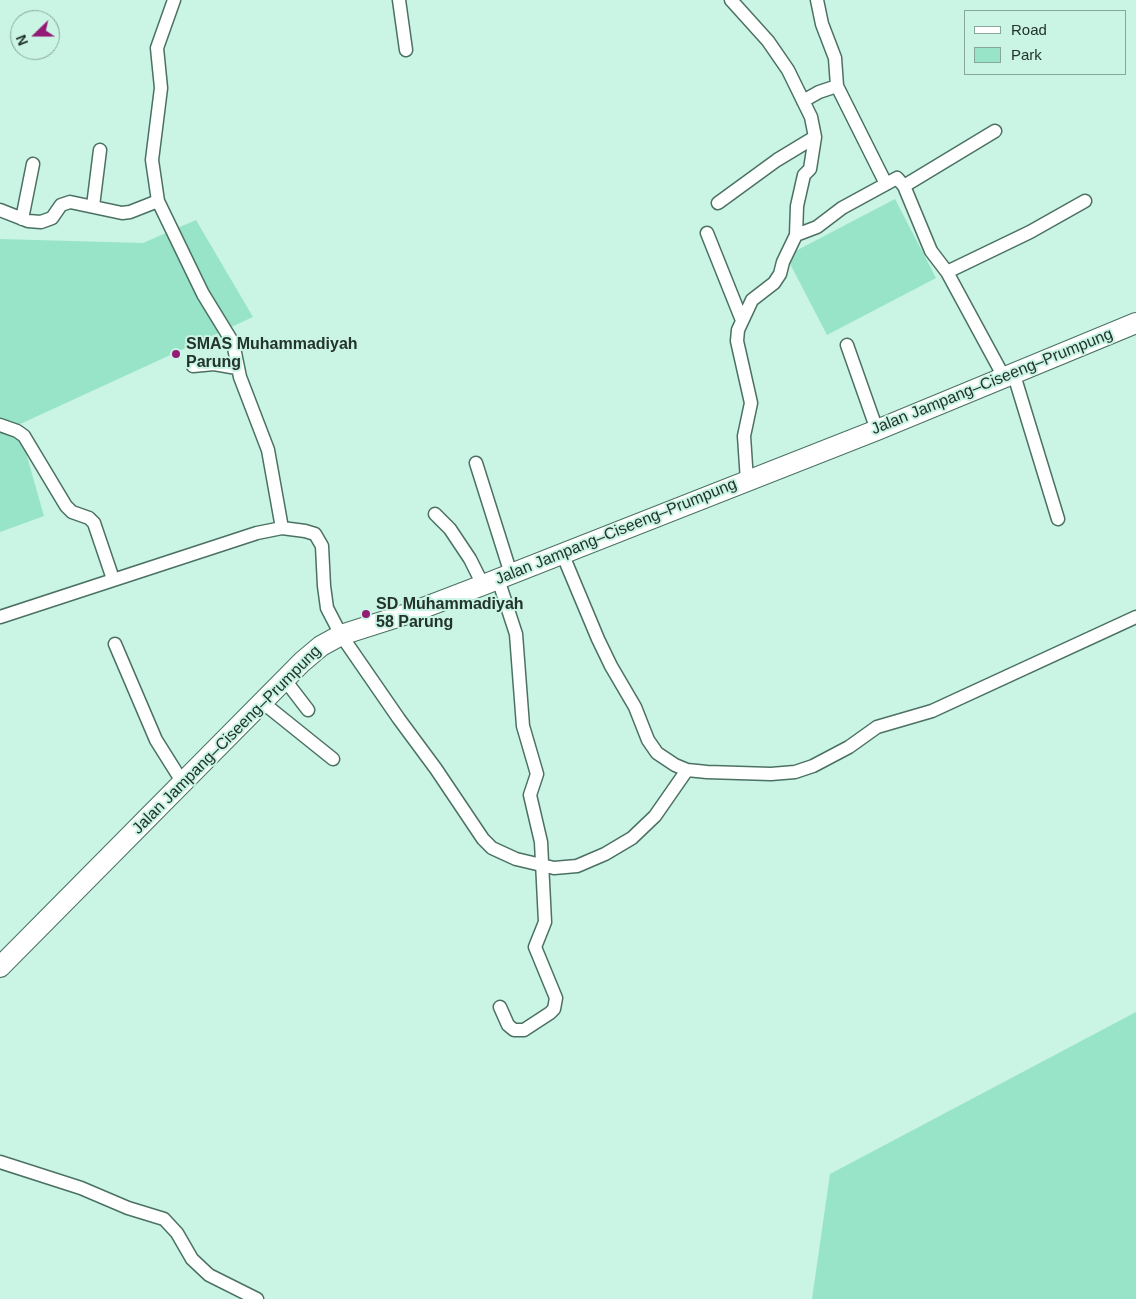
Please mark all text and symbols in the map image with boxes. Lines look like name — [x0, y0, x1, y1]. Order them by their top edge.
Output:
north arrow — [10, 10, 60, 60]
legend — [964, 10, 1126, 75]
text: Road — [1011, 21, 1047, 38]
text: N — [13, 33, 31, 48]
text: Park — [1011, 46, 1042, 63]
street label: Jalan Jampang–Ciseeng–Prumpung — [868, 325, 1116, 439]
place label: SMAS Muhammadiyah Parung — [186, 335, 358, 373]
marker: SMAS Muhammadiyah Parung — [170, 348, 182, 360]
street label: Jalan Jampang–Ciseeng–Prumpung — [492, 475, 740, 589]
place label: SD Muhammadiyah 58 Parung — [376, 595, 524, 633]
marker: SD Muhammadiyah 58 Parung — [360, 608, 372, 620]
street label: Jalan Jampang–Ciseeng–Prumpung — [129, 642, 325, 838]

